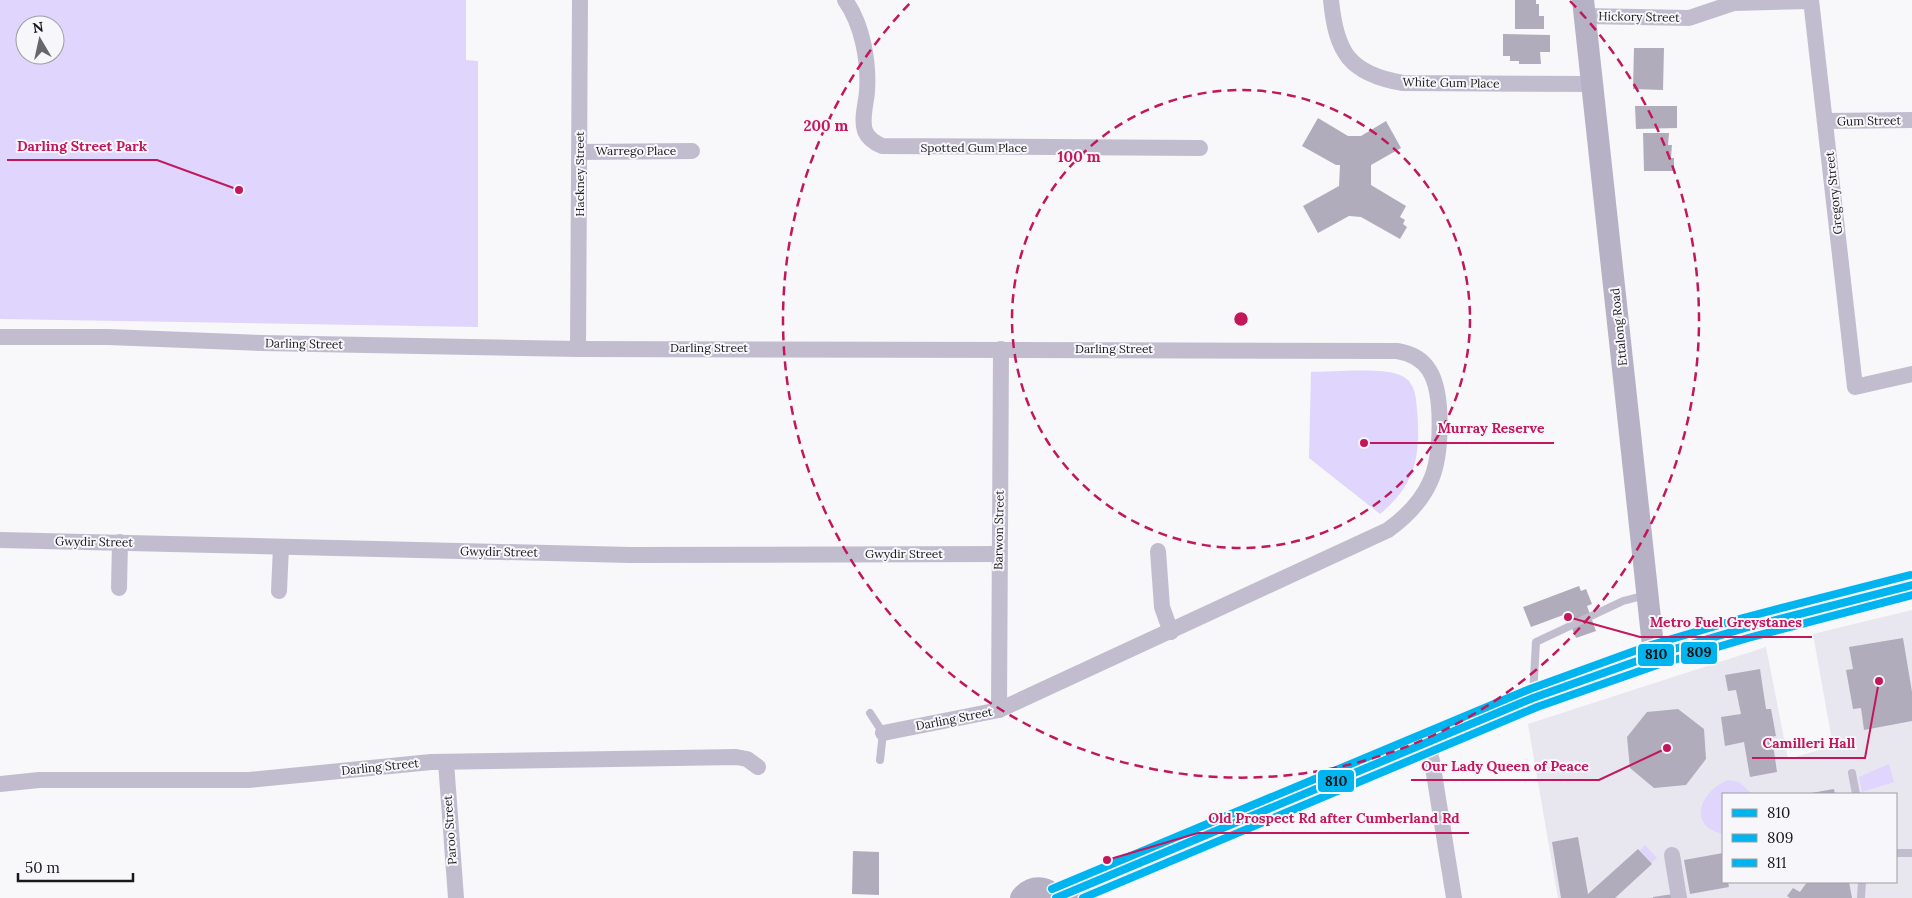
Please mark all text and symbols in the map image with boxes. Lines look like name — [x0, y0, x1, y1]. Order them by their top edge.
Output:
street label: Hickory Street — [1598, 8, 1680, 25]
north arrow — [15, 15, 65, 65]
text: N — [31, 17, 45, 37]
street label: White Gum Place — [1402, 74, 1500, 91]
street label: Gum Street — [1837, 112, 1902, 129]
text: 200 m — [804, 116, 849, 135]
callout: Darling Street Park — [7, 131, 157, 160]
street label: Hackney Street — [572, 131, 587, 217]
text: Darling Street Park — [17, 137, 148, 155]
street label: Spotted Gum Place — [921, 140, 1028, 155]
street label: Warrego Place — [596, 143, 677, 158]
text: 100 m — [1058, 147, 1101, 166]
street label: Gregory Street — [1822, 151, 1845, 235]
street label: Ettalong Road — [1607, 287, 1630, 367]
centre of rings — [1232, 310, 1250, 328]
street label: Darling Street — [265, 335, 343, 352]
street label: Darling Street — [670, 340, 748, 355]
street label: Darling Street — [1075, 341, 1153, 356]
callout: Murray Reserve — [1427, 414, 1554, 443]
text: Murray Reserve — [1438, 419, 1545, 437]
street label: Barwon Street — [990, 490, 1007, 570]
street label: Gwydir Street — [55, 533, 133, 550]
street label: Gwydir Street — [460, 543, 538, 560]
street label: Gwydir Street — [865, 546, 943, 561]
callout: Metro Fuel Greystanes — [1640, 608, 1812, 637]
text: Metro Fuel Greystanes — [1650, 613, 1802, 631]
line badge: 809 — [1680, 641, 1718, 665]
line badge: 810 — [1637, 643, 1675, 667]
text: 809 — [1687, 643, 1711, 661]
text: 810 — [1645, 645, 1667, 663]
street label: Darling Street — [914, 704, 994, 733]
callout: Camilleri Hall — [1752, 729, 1865, 758]
text: Camilleri Hall — [1763, 734, 1856, 752]
callout: Our Lady Queen of Peace — [1411, 751, 1599, 780]
street label: Darling Street — [340, 755, 420, 778]
text: Our Lady Queen of Peace — [1421, 757, 1589, 775]
line badge: 810 — [1317, 769, 1355, 793]
text: 810 — [1325, 772, 1347, 790]
legend — [1722, 793, 1897, 883]
street label: Paroo Street — [440, 794, 459, 865]
text: 810 — [1767, 803, 1790, 822]
callout: Old Prospect Rd after Cumberland Rd — [1198, 804, 1469, 833]
text: Old Prospect Rd after Cumberland Rd — [1208, 809, 1460, 827]
text: 809 — [1767, 828, 1793, 847]
scale bar — [18, 850, 132, 882]
text: 811 — [1767, 853, 1786, 872]
text: 50 m — [25, 858, 60, 877]

